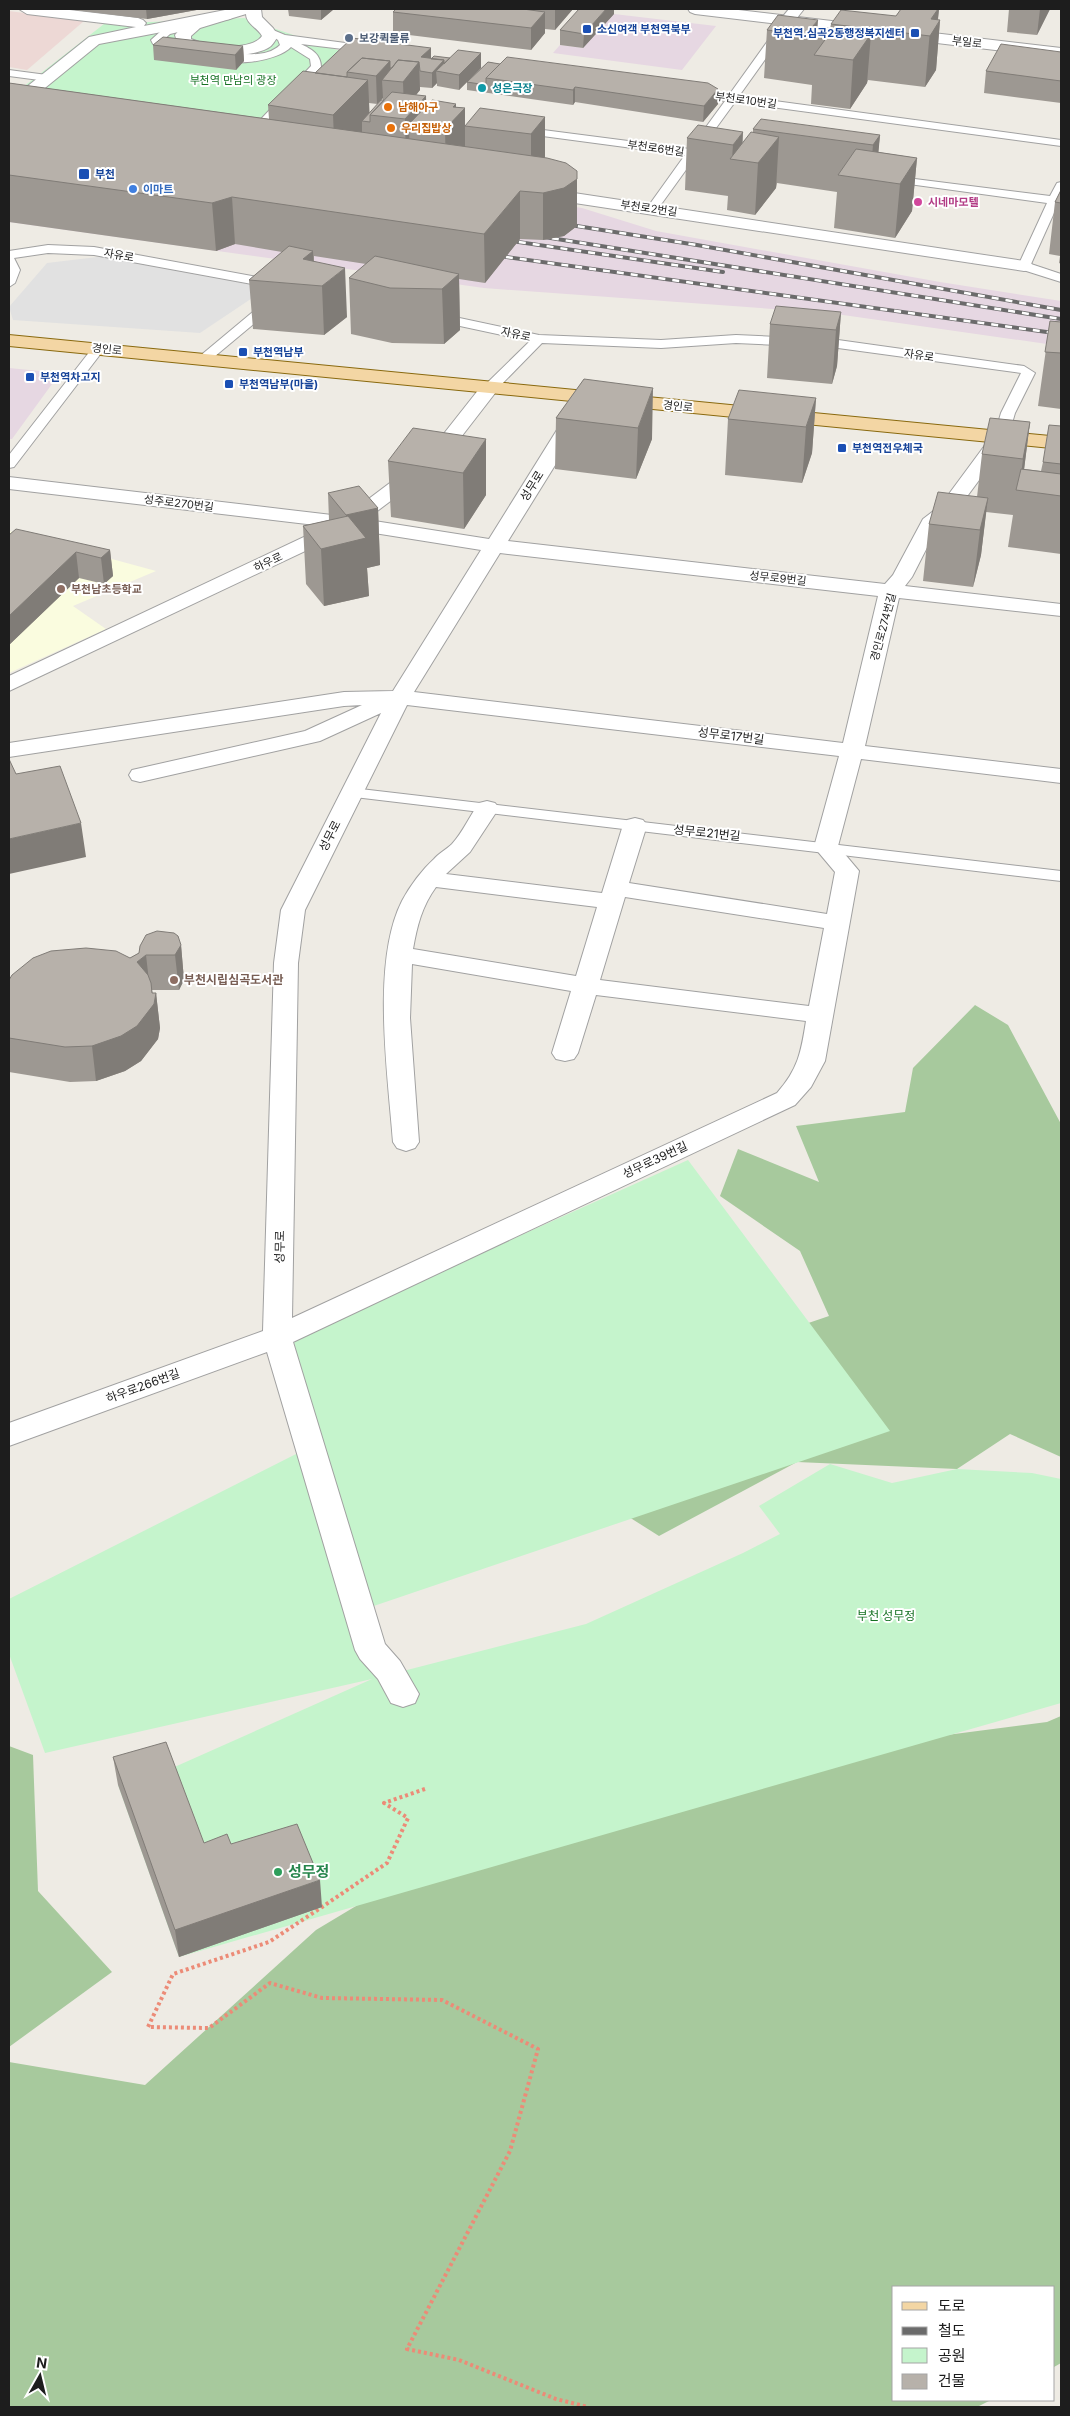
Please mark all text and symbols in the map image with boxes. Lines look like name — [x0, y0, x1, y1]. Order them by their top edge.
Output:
place label: 소신여객 부천역북부 — [597, 22, 691, 36]
marker: 소신여객 부천역북부 — [581, 23, 593, 35]
place label: 부천역.심곡2동행정복지센터 — [773, 26, 905, 40]
marker: 부천역.심곡2동행정복지센터 — [909, 27, 921, 39]
place label: 보강퀵물류 — [359, 31, 410, 45]
marker: 보강퀵물류 — [343, 32, 355, 44]
street label: 부일로 — [951, 33, 983, 51]
park label: 부천역 만남의 광장 — [189, 73, 277, 87]
place label: 성은극장 — [492, 81, 532, 95]
marker: 성은극장 — [476, 82, 488, 94]
street label: 부천로10번길 — [714, 89, 778, 111]
place label: 남해아구 — [398, 100, 438, 114]
marker: 남해아구 — [382, 101, 394, 113]
place label: 우리집밥상 — [401, 121, 452, 135]
marker: 우리집밥상 — [385, 122, 397, 134]
street label: 부천로6번길 — [627, 137, 685, 159]
marker: 부천 — [77, 167, 91, 181]
place label: 부천 — [95, 167, 115, 181]
place label: 이마트 — [143, 182, 173, 196]
marker: 이마트 — [127, 183, 139, 195]
place label: 시네마모텔 — [928, 195, 979, 209]
marker: 시네마모텔 — [912, 196, 924, 208]
street label: 부천로2번길 — [620, 197, 678, 219]
street label: 자유로 — [103, 245, 135, 265]
street label: 자유로 — [500, 324, 532, 344]
street label: 경인로 — [91, 340, 123, 358]
place label: 부천역남부 — [253, 345, 304, 359]
marker: 부천역남부 — [237, 346, 249, 358]
street label: 자유로 — [903, 346, 935, 364]
place label: 부천역차고지 — [40, 370, 101, 384]
marker: 부천역차고지 — [24, 371, 36, 383]
place label: 부천역남부(마을) — [239, 377, 318, 391]
marker: 부천역남부(마을) — [223, 378, 235, 390]
street label: 경인로 — [662, 397, 694, 415]
place label: 부천역전우체국 — [852, 441, 923, 455]
marker: 부천역전우체국 — [836, 442, 848, 454]
street label: 성무로 — [516, 468, 547, 504]
street label: 성주로270번길 — [143, 492, 215, 514]
street label: 하우로 — [251, 549, 285, 575]
street label: 성무로9번길 — [749, 568, 807, 588]
place label: 부천남초등학교 — [71, 582, 142, 596]
marker: 부천남초등학교 — [55, 583, 67, 595]
street label: 경인로274번길 — [867, 591, 899, 663]
street label: 성무로17번길 — [697, 724, 765, 747]
street label: 성무로 — [315, 818, 344, 854]
street label: 성무로21번길 — [673, 822, 741, 843]
place label: 부천시립심곡도서관 — [184, 972, 283, 987]
marker: 부천시립심곡도서관 — [168, 974, 180, 986]
street label: 성무로39번길 — [620, 1138, 690, 1181]
street label: 성무로 — [272, 1230, 287, 1264]
street label: 하우로266번길 — [104, 1365, 182, 1406]
park label: 부천 성무정 — [857, 1608, 915, 1623]
place label: 성무정 — [288, 1862, 329, 1881]
marker: 성무정 — [272, 1866, 284, 1878]
legend — [892, 2286, 1055, 2401]
text: 도로 — [938, 2296, 966, 2315]
text: 철도 — [938, 2321, 966, 2340]
text: 공원 — [938, 2346, 966, 2365]
north arrow — [15, 2351, 65, 2401]
text: N — [35, 2353, 48, 2372]
text: 건물 — [938, 2371, 966, 2390]

